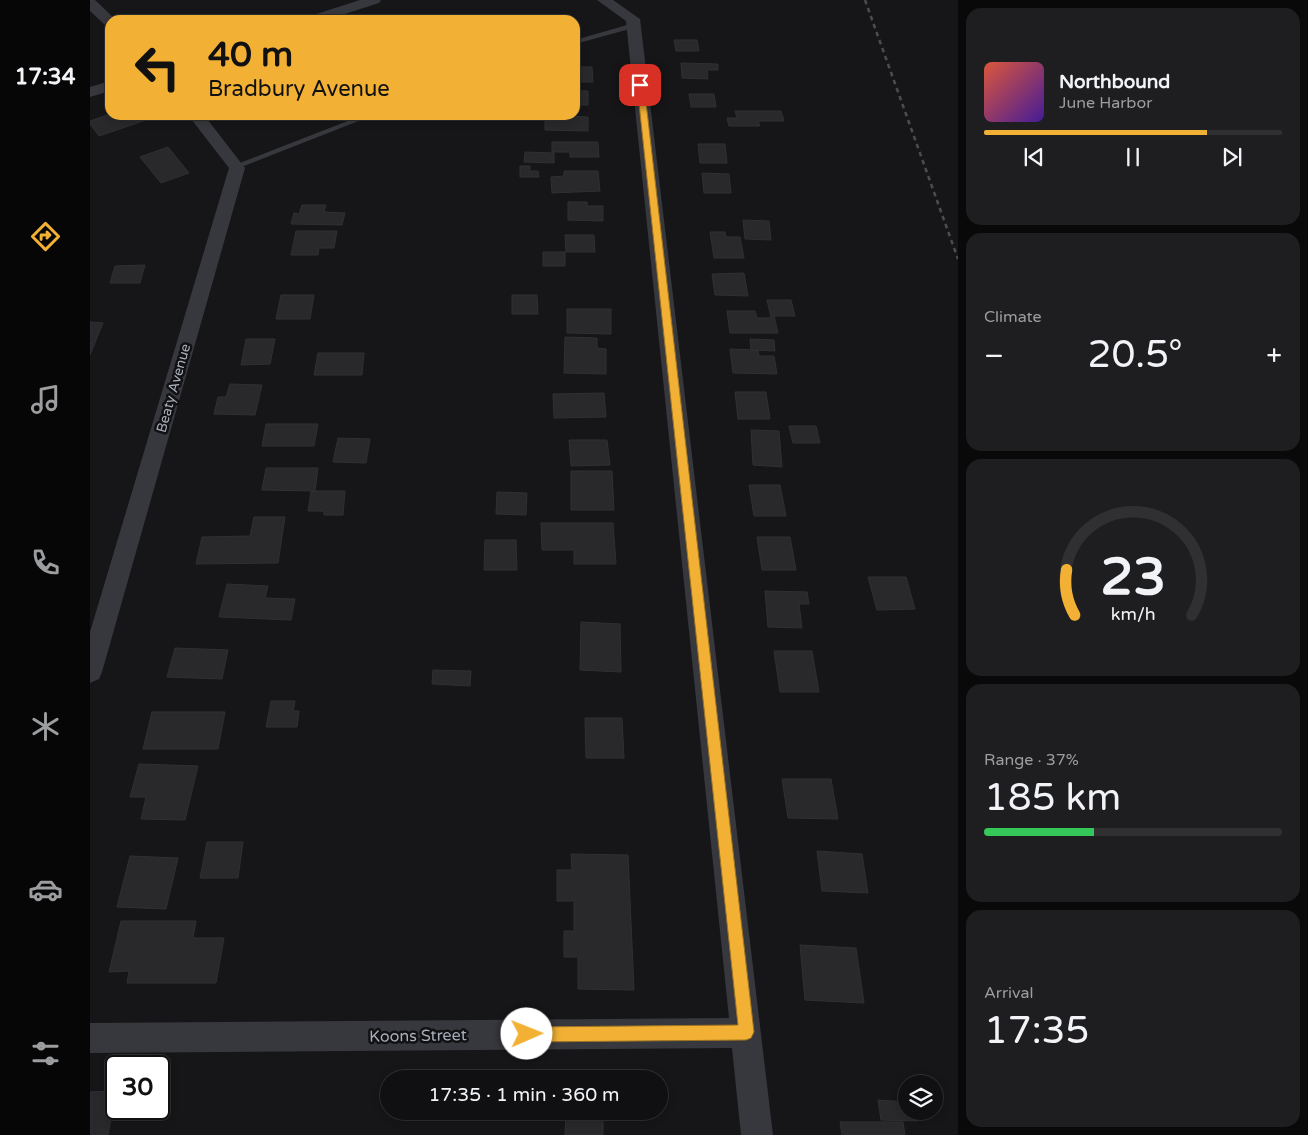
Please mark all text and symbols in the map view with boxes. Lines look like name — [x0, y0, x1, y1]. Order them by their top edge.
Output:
text: 40 m — [208, 34, 293, 76]
icon: left — [125, 35, 190, 100]
text: 17:34 — [15, 64, 75, 90]
pin — [619, 64, 661, 106]
icon: arrive — [626, 71, 654, 99]
text: Northbound — [1059, 71, 1170, 93]
text: Bradbury Avenue — [208, 76, 390, 102]
text: June Harbor — [1059, 93, 1152, 113]
icon: previous — [1020, 143, 1048, 171]
icon: pause — [1119, 143, 1147, 171]
icon: next — [1218, 143, 1246, 171]
icon: directions — [28, 219, 63, 254]
text: Climate — [984, 307, 1042, 327]
text: 20.5° — [1088, 332, 1183, 378]
text: − — [984, 339, 1004, 373]
text: + — [1266, 339, 1282, 373]
street label: Beaty Avenue — [153, 342, 194, 435]
icon: music — [28, 382, 63, 417]
icon: phone — [28, 545, 63, 580]
text: 23 — [1100, 546, 1166, 609]
text: km/h — [1111, 604, 1155, 625]
icon: climate — [28, 709, 63, 744]
text: Range · 37% — [984, 750, 1079, 770]
text: 185 km — [984, 775, 1121, 821]
icon: car — [28, 872, 63, 907]
text: Arrival — [984, 983, 1033, 1003]
position arrow — [500, 1007, 552, 1059]
text: 17:35 — [984, 1008, 1089, 1054]
street label: Koons Street — [369, 1025, 467, 1047]
icon: filters — [28, 1036, 63, 1071]
speed limit sign: 30 — [105, 1055, 170, 1120]
map controls — [898, 1075, 943, 1120]
button: layers — [898, 1075, 943, 1120]
text: 17:35 · 1 min · 360 m — [428, 1084, 620, 1106]

